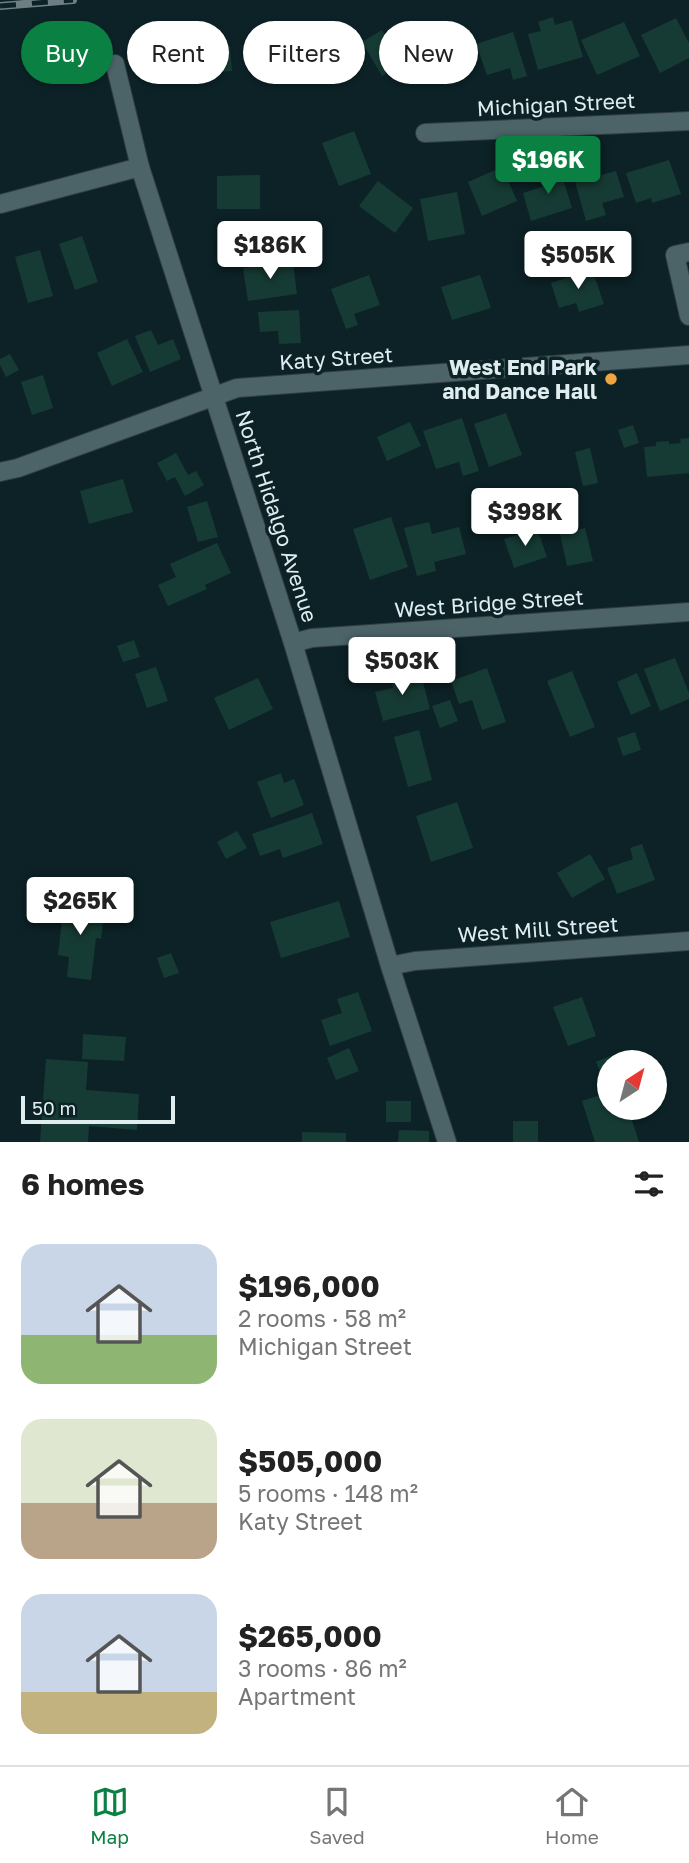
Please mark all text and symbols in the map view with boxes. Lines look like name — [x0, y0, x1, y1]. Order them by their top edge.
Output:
chip: Buy — [21, 21, 113, 84]
chip: Rent — [127, 21, 229, 84]
chip: Filters — [243, 21, 365, 84]
chip: New — [379, 21, 478, 84]
street label: Michigan Street — [476, 87, 636, 121]
pin: $196K — [499, 136, 597, 196]
text: $196K — [511, 145, 585, 173]
pin: $186K — [221, 222, 319, 281]
text: $186K — [233, 230, 307, 258]
pin: $505K — [529, 232, 627, 291]
text: $505K — [540, 240, 616, 268]
street label: Katy Street — [278, 341, 394, 375]
place label: West End Park and Dance Hall — [442, 354, 597, 404]
marker: West End Park and Dance Hall — [603, 371, 619, 387]
street label: North Hidalgo Avenue — [230, 407, 324, 625]
pin: $398K — [476, 489, 574, 548]
text: $398K — [487, 497, 563, 525]
street label: West Bridge Street — [394, 583, 584, 623]
pin: $503K — [353, 638, 451, 697]
text: $503K — [364, 646, 440, 674]
pin: $265K — [31, 878, 129, 937]
text: $265K — [43, 886, 117, 914]
street label: West Mill Street — [457, 910, 619, 948]
north arrow — [597, 1050, 667, 1120]
map controls — [597, 1050, 667, 1120]
scale bar — [21, 1093, 175, 1125]
text: 50 m — [32, 1096, 76, 1119]
icon: filters — [630, 1165, 668, 1203]
text: 6 homes — [21, 1166, 144, 1202]
text: $196,000 — [238, 1268, 380, 1304]
icon: home — [77, 1272, 161, 1356]
text: 2 rooms · 58 m² — [238, 1304, 406, 1332]
text: Michigan Street — [238, 1332, 412, 1360]
text: $505,000 — [238, 1443, 382, 1479]
icon: home — [77, 1447, 161, 1531]
text: 5 rooms · 148 m² — [238, 1479, 418, 1507]
text: Katy Street — [238, 1507, 363, 1535]
text: $265,000 — [238, 1618, 382, 1654]
icon: home — [77, 1622, 161, 1706]
text: 3 rooms · 86 m² — [238, 1654, 407, 1682]
text: Apartment — [238, 1682, 356, 1710]
tab: Map — [90, 1783, 129, 1848]
tab: Saved — [309, 1783, 365, 1848]
tab: Home — [545, 1783, 599, 1848]

